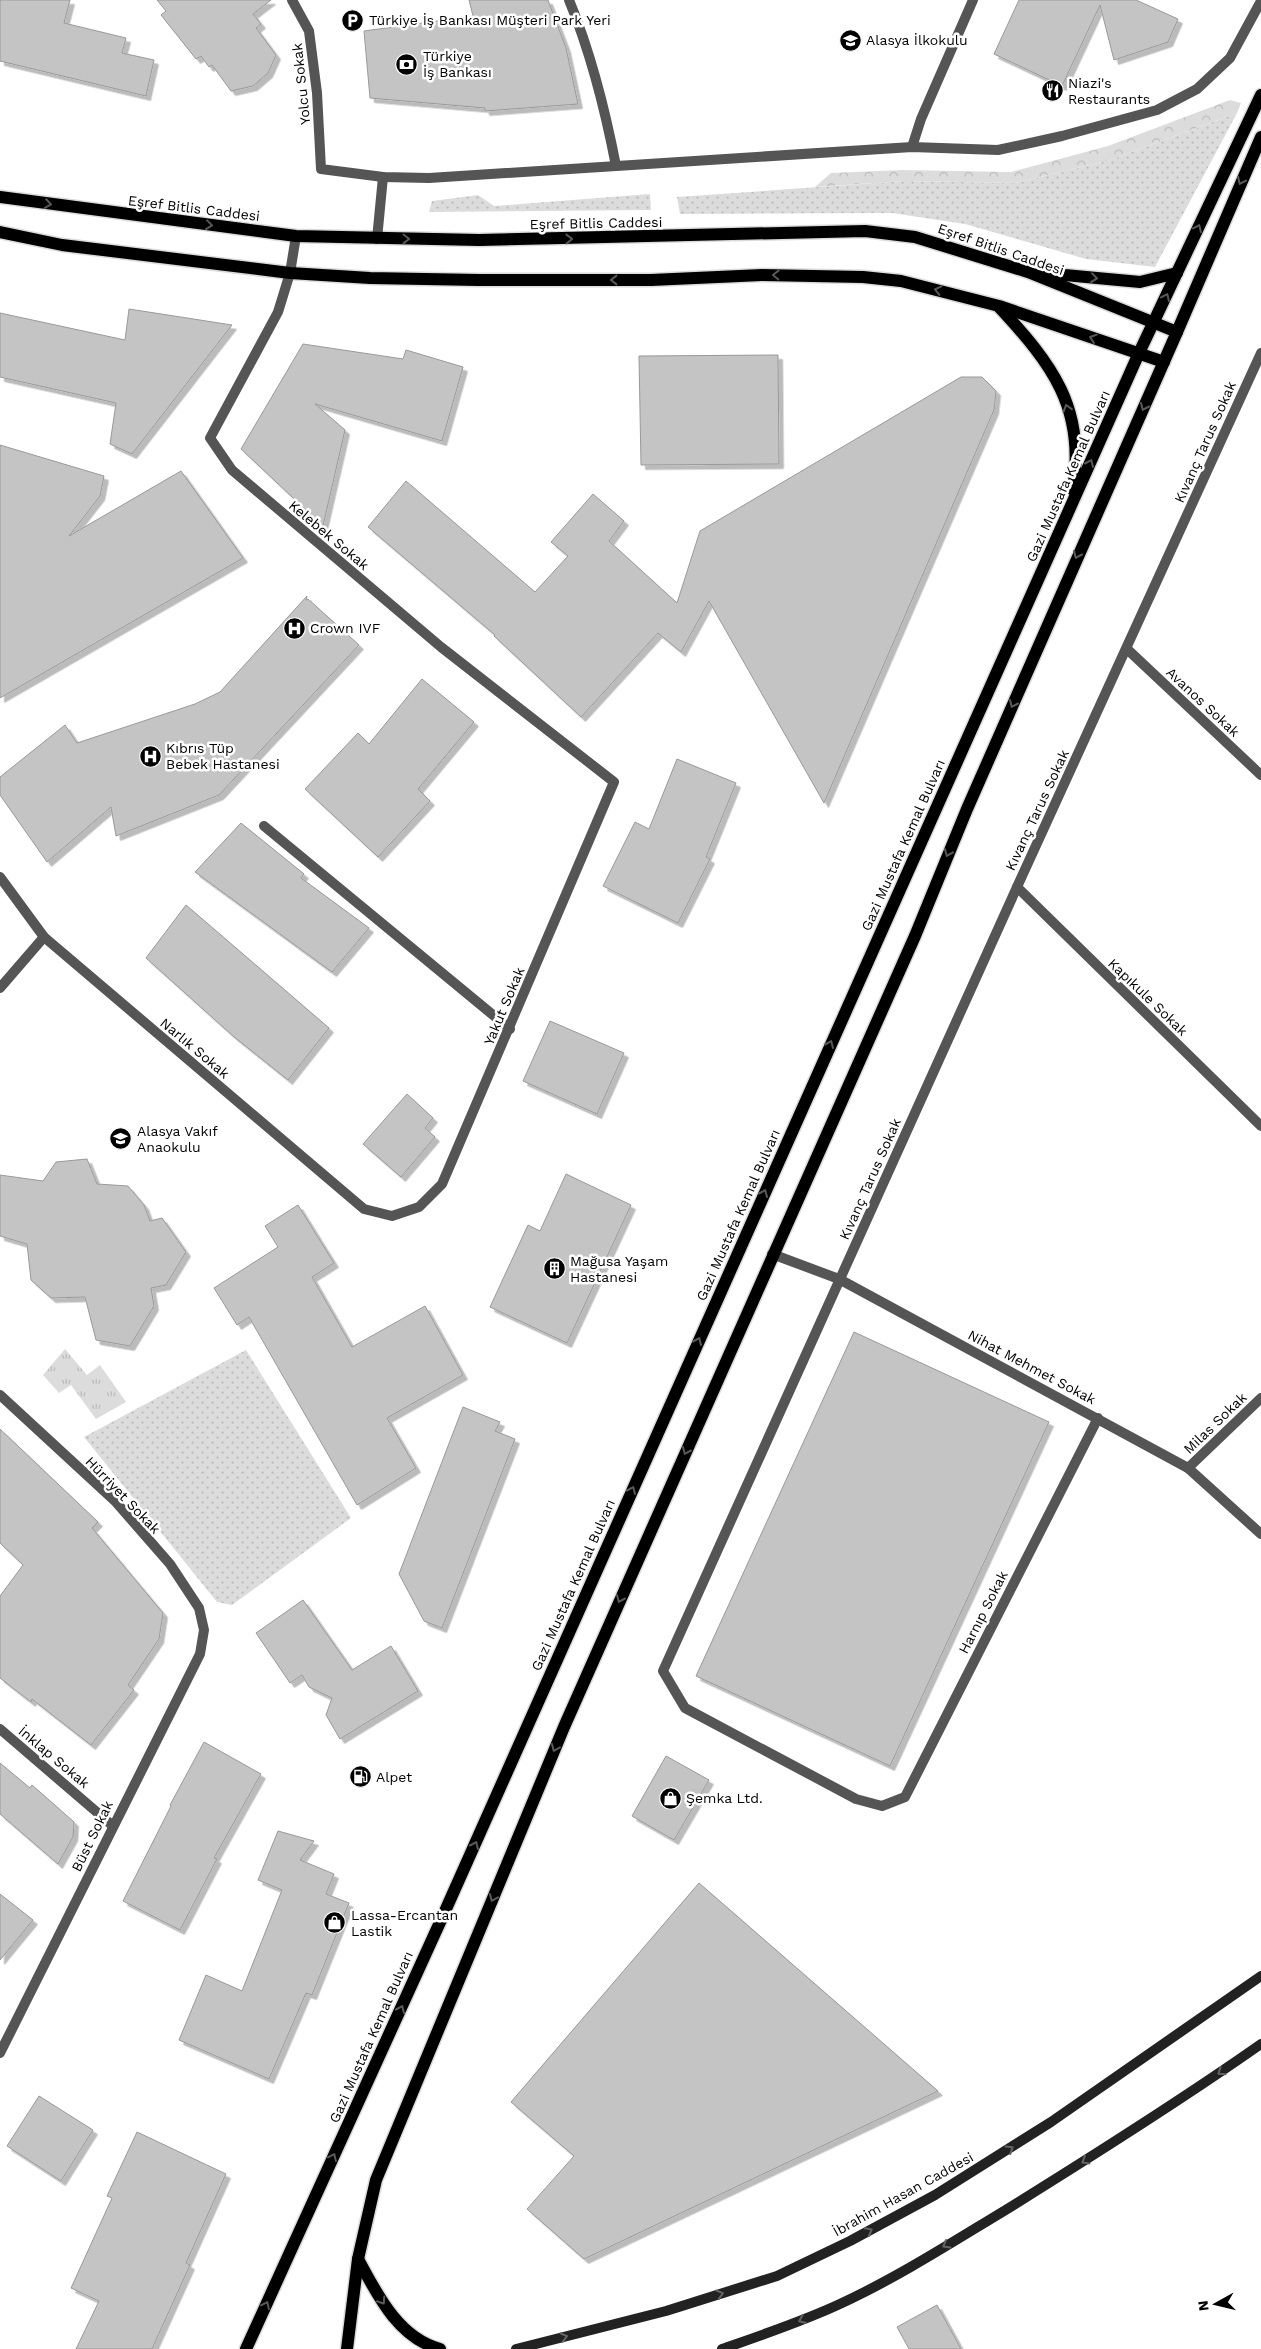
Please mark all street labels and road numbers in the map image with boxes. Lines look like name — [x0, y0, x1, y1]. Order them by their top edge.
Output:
street label: Yolcu Sokak — [289, 42, 313, 126]
street label: Eşref Bitlis Caddesi — [127, 192, 261, 224]
street label: Eşref Bitlis Caddesi — [530, 214, 662, 232]
street label: Eşref Bitlis Caddesi — [936, 220, 1066, 278]
street label: Kıvanç Tarus Sokak — [1171, 379, 1239, 505]
street label: Gazi Mustafa Kemal Bulvarı — [1023, 388, 1113, 564]
street label: Kelebek Sokak — [286, 497, 372, 573]
street label: Avanos Sokak — [1163, 664, 1243, 740]
street label: Kıvanç Tarus Sokak — [1002, 747, 1072, 873]
street label: Gazi Mustafa Kemal Bulvarı — [858, 757, 948, 933]
street label: Kapıkule Sokak — [1105, 955, 1191, 1039]
street label: Yakut Sokak — [480, 965, 528, 1047]
street label: Narlık Sokak — [157, 1014, 233, 1082]
street label: Kıvanç Tarus Sokak — [836, 1116, 904, 1242]
street label: Gazi Mustafa Kemal Bulvarı — [693, 1127, 783, 1303]
street label: Nihat Mehmet Sokak — [965, 1327, 1099, 1408]
street label: Milas Sokak — [1180, 1389, 1250, 1457]
street label: Hürriyet Sokak — [82, 1453, 164, 1537]
street label: Gazi Mustafa Kemal Bulvarı — [528, 1497, 618, 1673]
street label: Harnıp Sokak — [955, 1568, 1011, 1656]
street label: İnklap Sokak — [15, 1723, 93, 1791]
street label: Büst Sokak — [68, 1798, 116, 1874]
street label: Gazi Mustafa Kemal Bulvarı — [326, 1949, 416, 2125]
street label: İbrahim Hasan Caddesi — [830, 2149, 976, 2239]

